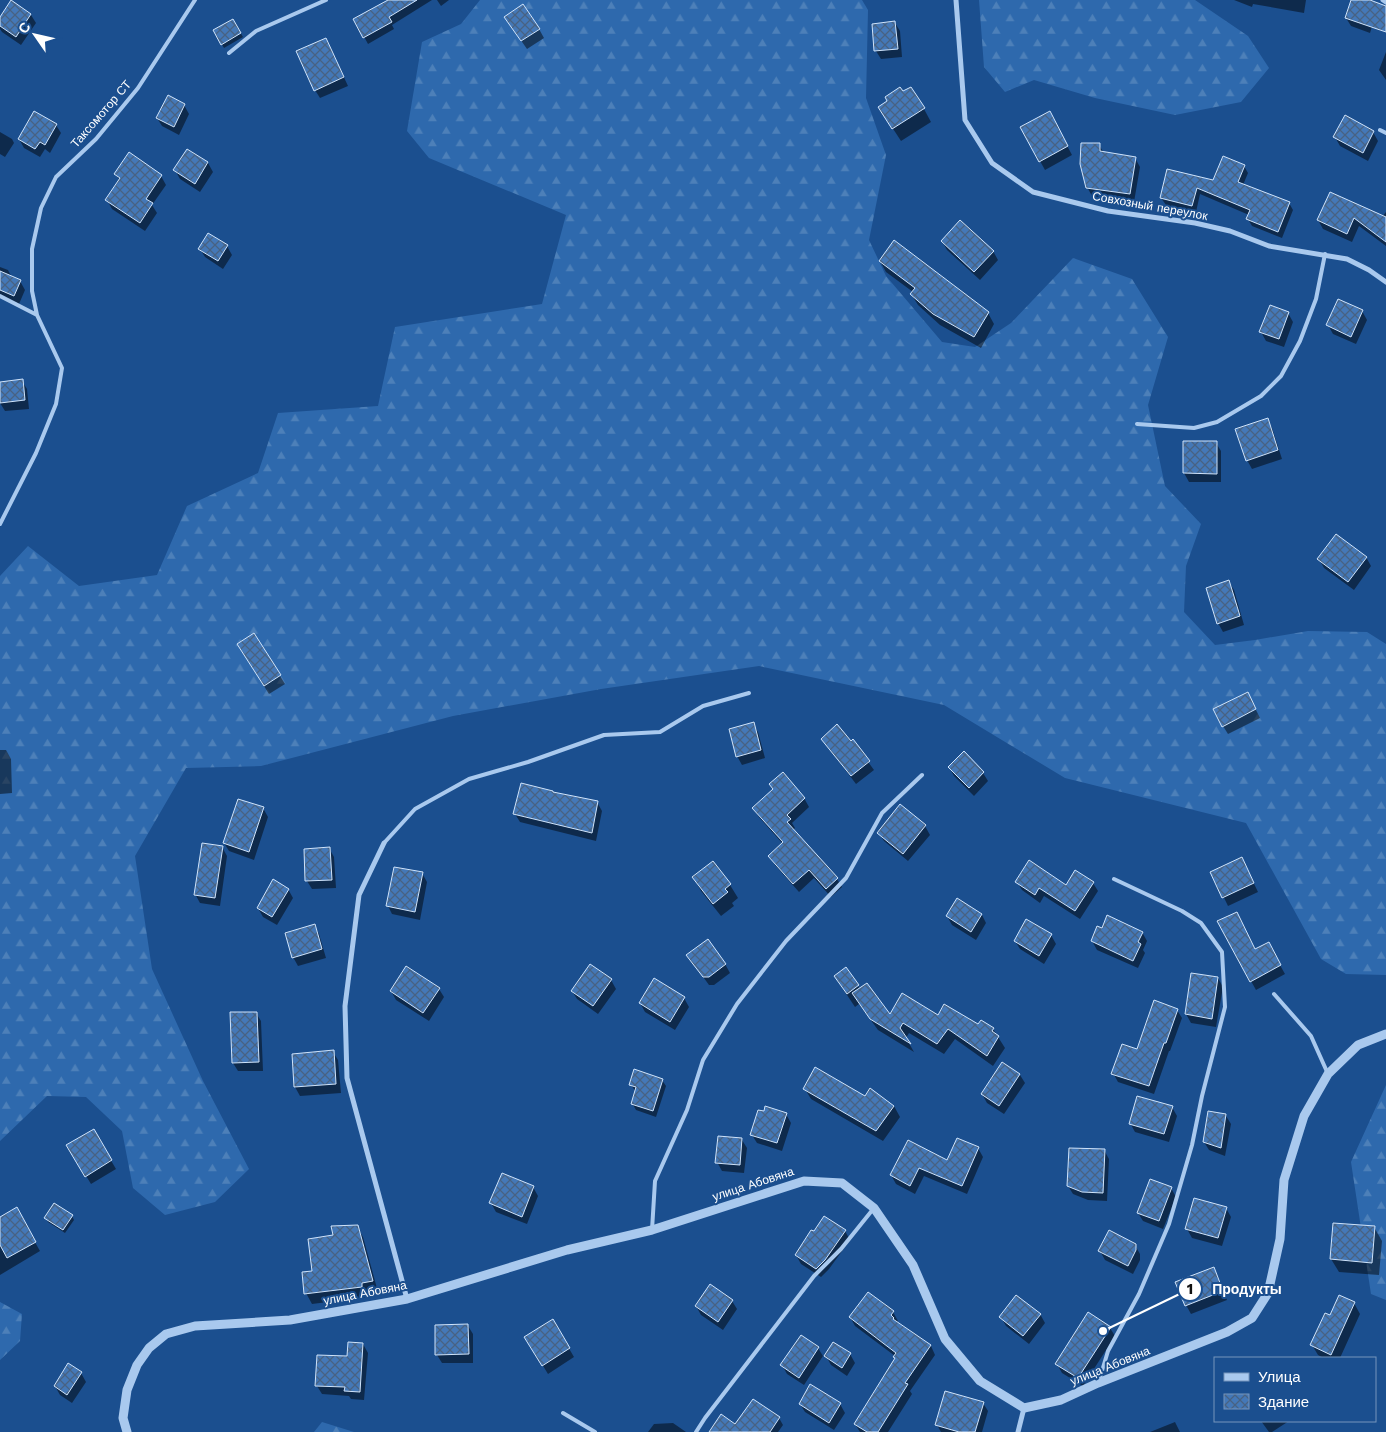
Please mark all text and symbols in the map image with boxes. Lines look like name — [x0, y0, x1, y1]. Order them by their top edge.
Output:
north arrow — [10, 10, 60, 60]
text: С — [15, 19, 34, 36]
street label: Таксомотор СТ — [68, 77, 135, 151]
street label: Совхозный переулок — [1091, 189, 1209, 223]
street label: улица Абовяна — [711, 1164, 796, 1204]
callout: Продукты — [1177, 1274, 1292, 1303]
street label: улица Абовяна — [322, 1278, 408, 1308]
text: 1 — [1187, 1280, 1193, 1298]
text: Продукты — [1212, 1281, 1282, 1297]
street label: улица Абовяна — [1068, 1344, 1152, 1388]
legend — [1214, 1357, 1376, 1422]
text: Улица — [1258, 1368, 1301, 1386]
text: Здание — [1258, 1393, 1309, 1411]

